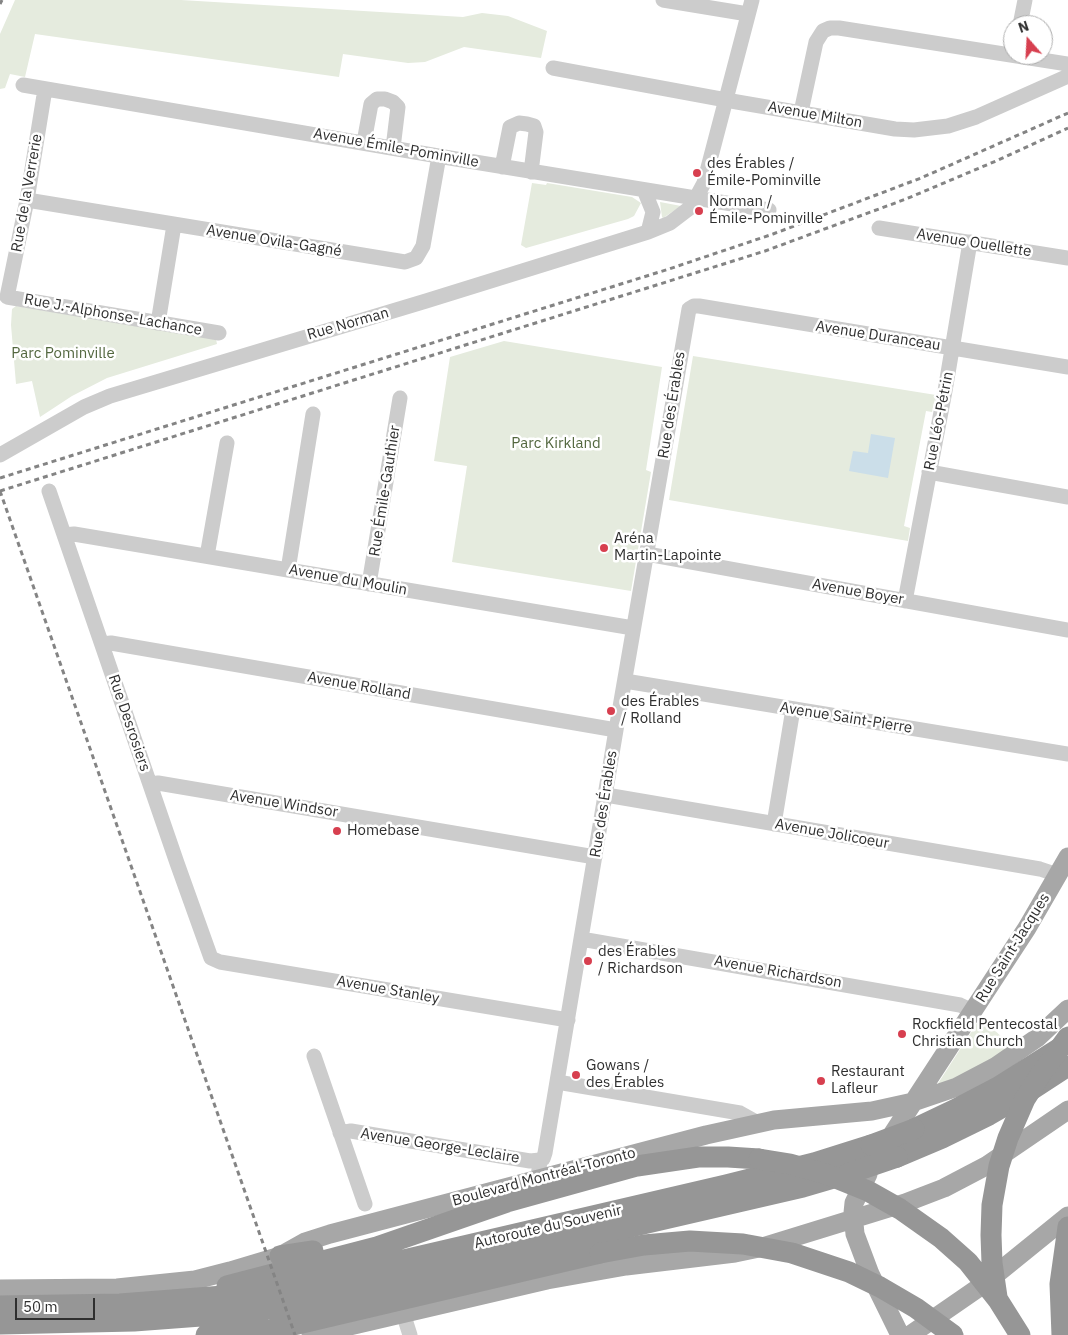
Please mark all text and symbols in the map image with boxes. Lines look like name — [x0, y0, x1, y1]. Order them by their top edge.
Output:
north arrow — [1003, 15, 1053, 65]
text: N — [1016, 17, 1031, 37]
street label: Avenue Milton — [766, 98, 864, 132]
street label: Avenue Émile-Pominville — [312, 125, 480, 171]
street label: Rue de la Verrerie — [8, 133, 46, 253]
place label: des Érables / Émile-Pominville — [707, 155, 821, 190]
marker: des Érables / Émile-Pominville — [691, 167, 703, 179]
place label: Norman / Émile-Pominville — [709, 193, 823, 228]
marker: Norman / Émile-Pominville — [693, 205, 705, 217]
street label: Avenue Ovila-Gagné — [205, 221, 343, 261]
street label: Avenue Ouellette — [915, 225, 1033, 261]
street label: Rue J.-Alphonse-Lachance — [23, 290, 203, 340]
street label: Rue Norman — [305, 304, 391, 344]
street label: Avenue Duranceau — [814, 317, 942, 355]
park label: Parc Pominville — [11, 345, 115, 363]
street label: Rue des Érables — [655, 350, 689, 460]
street label: Rue Léo-Pétrin — [921, 370, 957, 472]
street label: Rue Émile-Gauthier — [366, 424, 404, 558]
park label: Parc Kirkland — [511, 435, 601, 453]
place label: Aréna Martin-Lapointe — [614, 530, 722, 565]
marker: Aréna Martin-Lapointe — [598, 542, 610, 554]
street label: Avenue du Moulin — [287, 561, 409, 599]
street label: Avenue Boyer — [811, 575, 905, 609]
street label: Avenue Rolland — [306, 668, 412, 704]
street label: Rue Desrosiers — [104, 672, 154, 774]
place label: des Érables / Rolland — [621, 693, 699, 728]
street label: Avenue Saint-Pierre — [779, 699, 913, 737]
marker: des Érables / Rolland — [605, 705, 617, 717]
street label: Rue des Érables — [587, 749, 621, 859]
street label: Avenue Windsor — [229, 787, 339, 821]
street label: Avenue Jolicoeur — [774, 815, 890, 853]
place label: Homebase — [347, 822, 420, 840]
marker: Homebase — [331, 825, 343, 837]
street label: Rue Saint-Jacques — [972, 890, 1054, 1006]
place label: des Érables / Richardson — [598, 943, 683, 978]
street label: Avenue Richardson — [713, 952, 843, 992]
marker: des Érables / Richardson — [582, 955, 594, 967]
street label: Avenue Stanley — [335, 972, 441, 1008]
place label: Rockfield Pentecostal Christian Church — [912, 1016, 1058, 1051]
marker: Rockfield Pentecostal Christian Church — [896, 1028, 908, 1040]
place label: Gowans / des Érables — [586, 1057, 664, 1092]
place label: Restaurant Lafleur — [831, 1063, 905, 1098]
marker: Gowans / des Érables — [570, 1069, 582, 1081]
marker: Restaurant Lafleur — [815, 1075, 827, 1087]
street label: Avenue George-Leclaire — [359, 1125, 521, 1167]
street label: Boulevard Montréal-Toronto — [450, 1144, 638, 1210]
street label: Autoroute du Souvenir — [473, 1201, 623, 1253]
scale bar — [18, 1288, 98, 1320]
text: 50 m — [23, 1297, 58, 1316]

